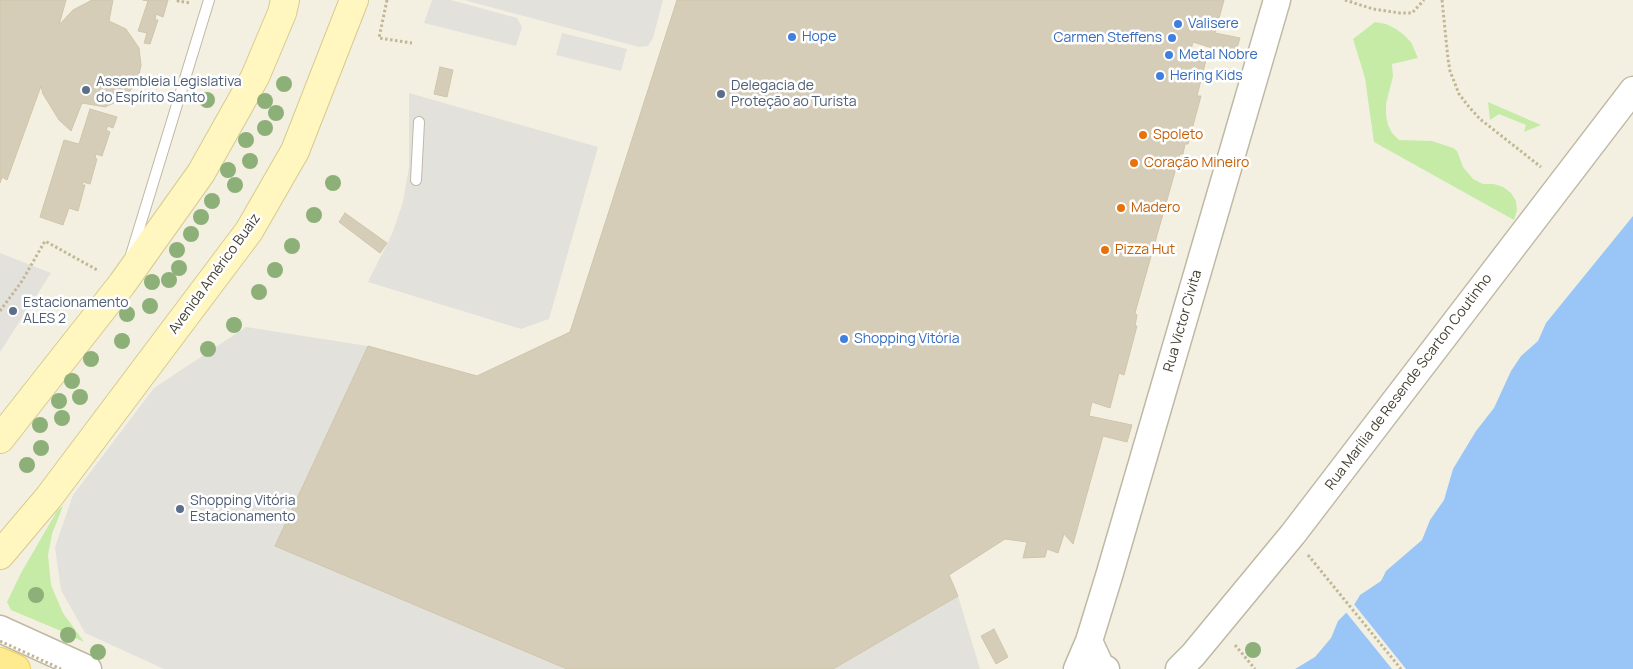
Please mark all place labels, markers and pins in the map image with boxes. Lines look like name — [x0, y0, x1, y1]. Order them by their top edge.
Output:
place label: Valisere — [1188, 16, 1239, 32]
marker: Valisere — [1172, 18, 1184, 30]
place label: Hope — [802, 29, 836, 45]
place label: Carmen Steffens — [1053, 30, 1162, 46]
marker: Hope — [786, 31, 798, 43]
marker: Carmen Steffens — [1166, 32, 1178, 44]
place label: Metal Nobre — [1179, 47, 1258, 63]
marker: Metal Nobre — [1163, 49, 1175, 61]
place label: Hering Kids — [1170, 68, 1243, 84]
marker: Hering Kids — [1154, 70, 1166, 82]
place label: Assembleia Legislativa do Espírito Santo — [96, 74, 242, 106]
place label: Delegacia de Proteção ao Turista — [731, 78, 857, 110]
marker: Assembleia Legislativa do Espírito Santo — [80, 84, 92, 96]
marker: Delegacia de Proteção ao Turista — [715, 88, 727, 100]
place label: Spoleto — [1153, 127, 1203, 143]
marker: Spoleto — [1137, 129, 1149, 141]
place label: Coração Mineiro — [1144, 155, 1249, 171]
marker: Coração Mineiro — [1128, 157, 1140, 169]
place label: Madero — [1131, 200, 1180, 216]
marker: Madero — [1115, 202, 1127, 214]
place label: Pizza Hut — [1115, 242, 1175, 258]
marker: Pizza Hut — [1099, 244, 1111, 256]
place label: Estacionamento ALES 2 — [23, 295, 129, 328]
marker: Estacionamento ALES 2 — [7, 305, 19, 317]
place label: Shopping Vitória — [854, 331, 960, 347]
marker: Shopping Vitória — [838, 333, 850, 345]
place label: Shopping Vitória Estacionamento — [190, 493, 296, 526]
marker: Shopping Vitória Estacionamento — [174, 503, 186, 515]

